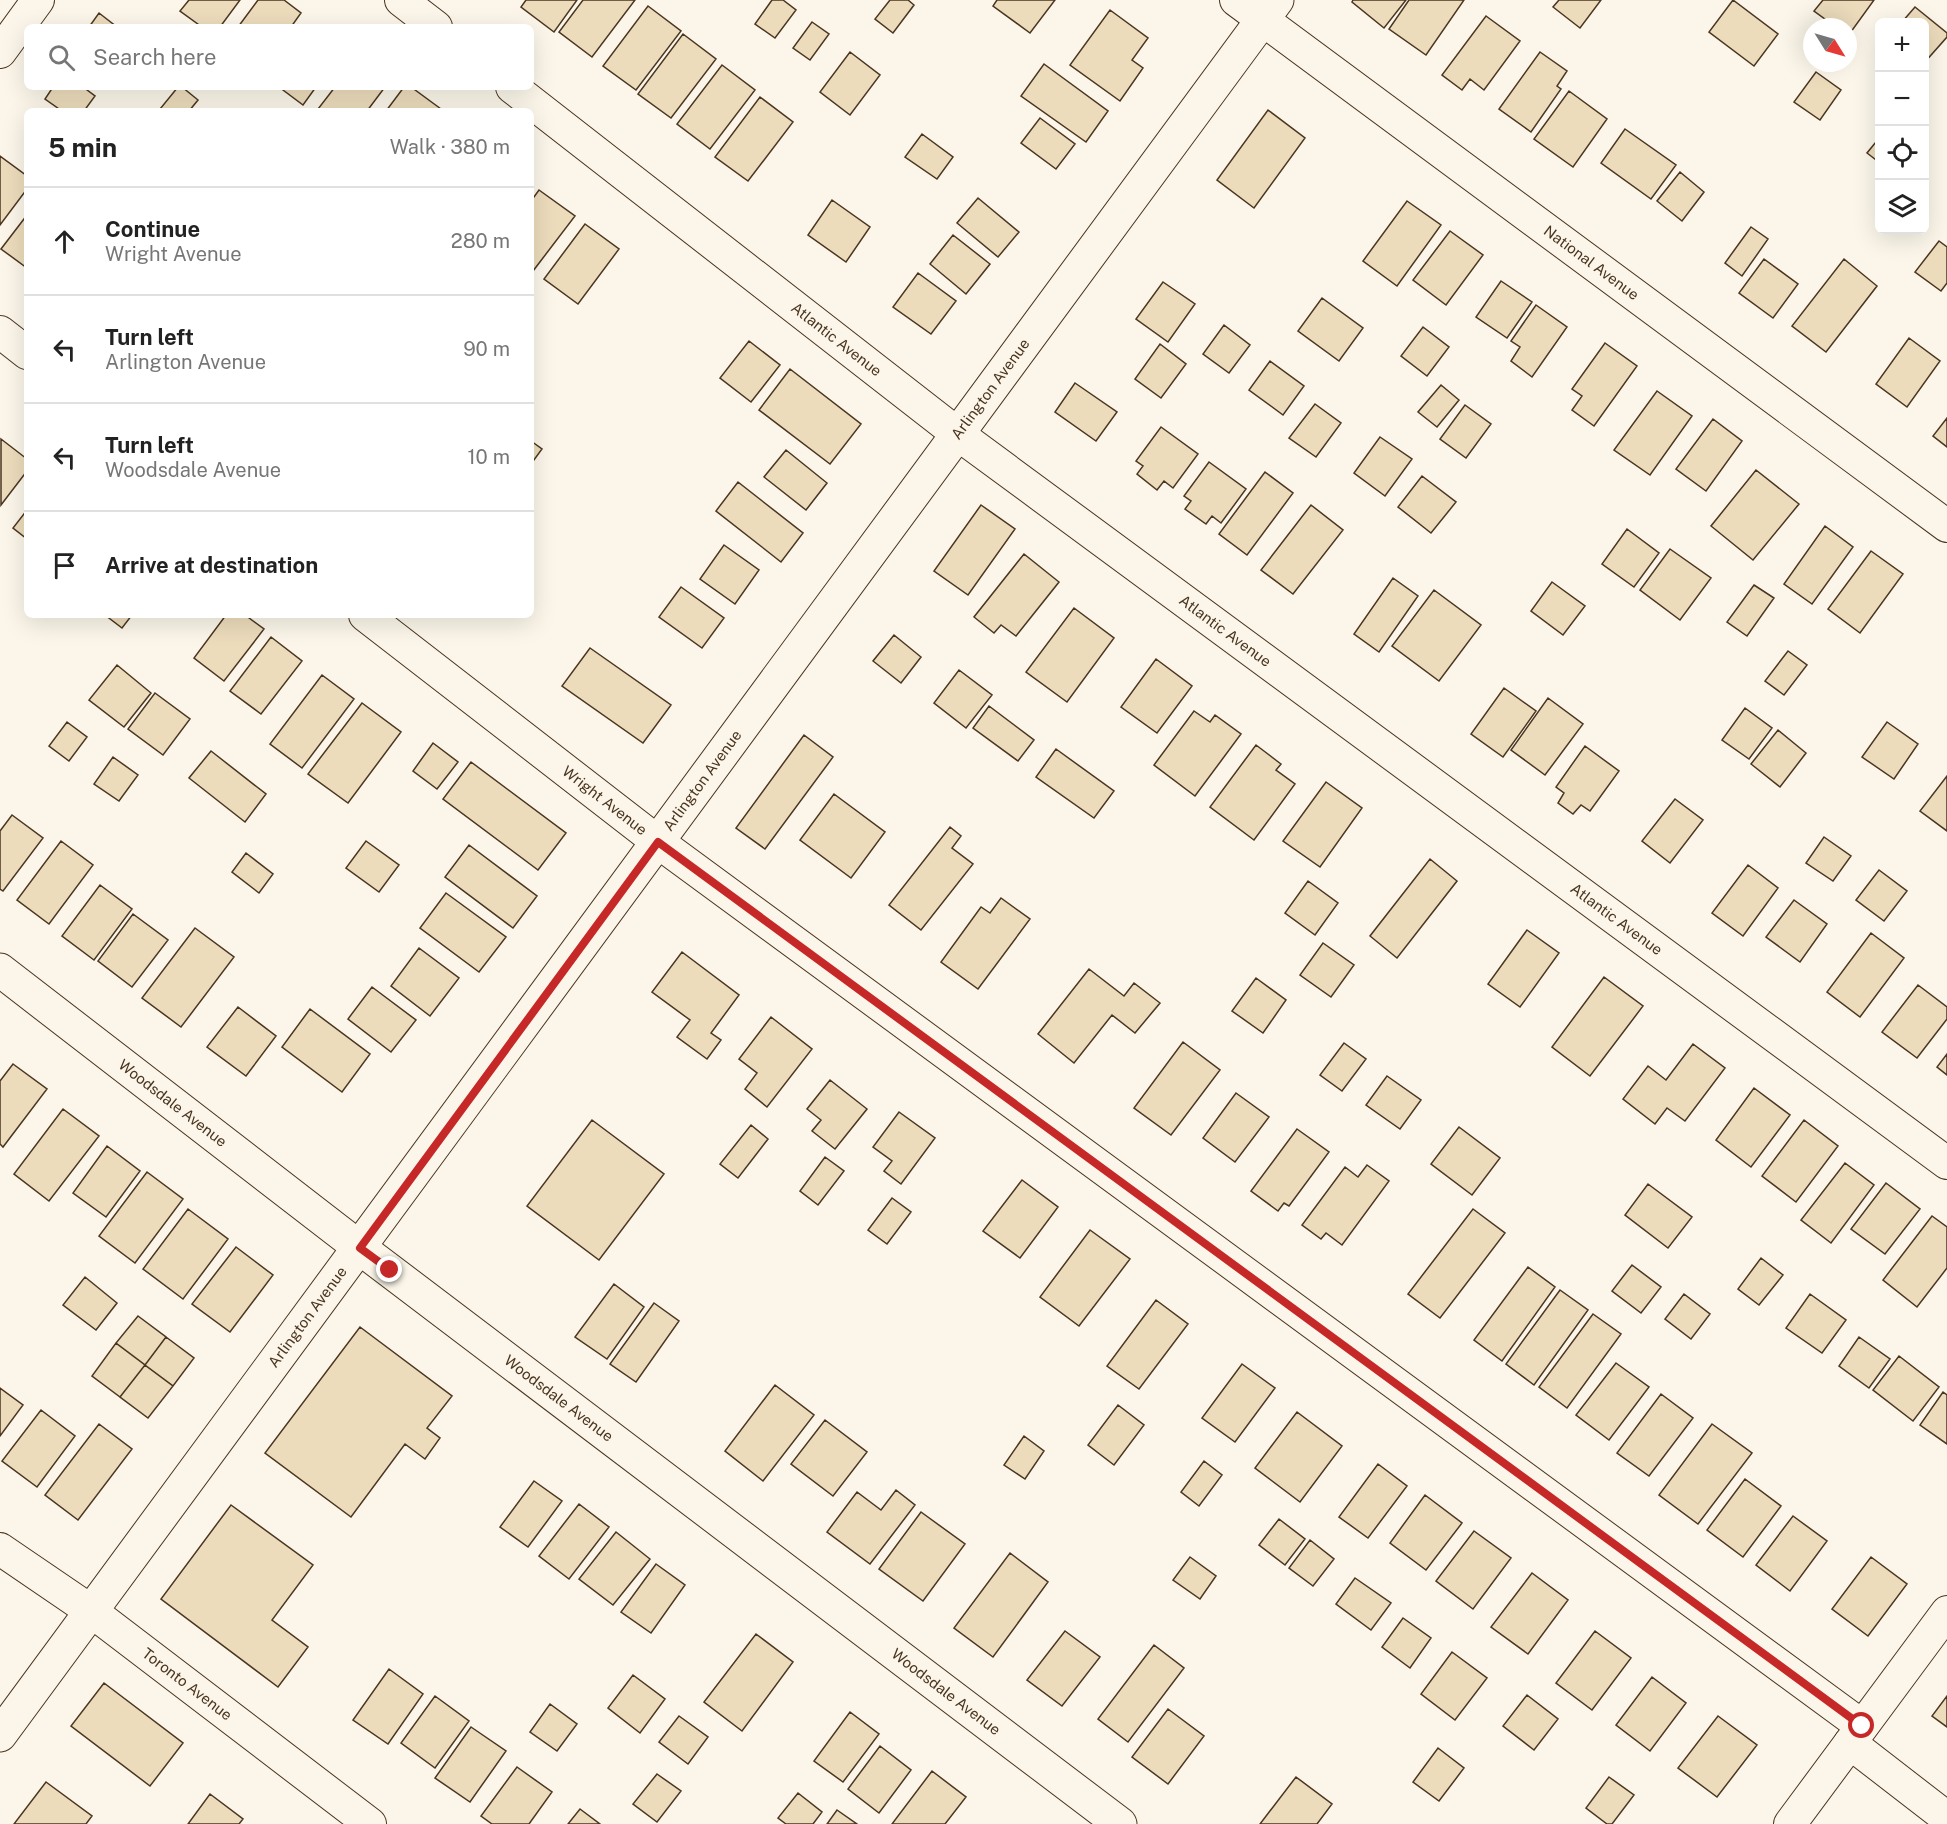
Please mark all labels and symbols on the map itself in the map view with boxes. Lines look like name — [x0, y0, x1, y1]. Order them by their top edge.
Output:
north arrow — [1803, 18, 1857, 72]
street label: National Avenue — [1541, 222, 1643, 303]
street label: Atlantic Avenue — [788, 299, 885, 379]
street label: Arlington Avenue — [947, 335, 1033, 443]
street label: Atlantic Avenue — [1176, 591, 1275, 670]
street label: Arlington Avenue — [659, 727, 745, 834]
street label: Wright Avenue — [559, 762, 651, 838]
street label: Atlantic Avenue — [1567, 880, 1666, 958]
street label: Woodsdale Avenue — [115, 1056, 230, 1150]
route end — [376, 1256, 402, 1282]
street label: Arlington Avenue — [265, 1263, 350, 1370]
street label: Woodsdale Avenue — [501, 1351, 617, 1445]
street label: Toronto Avenue — [139, 1644, 236, 1724]
street label: Woodsdale Avenue — [888, 1645, 1004, 1738]
route start — [1848, 1712, 1874, 1738]

